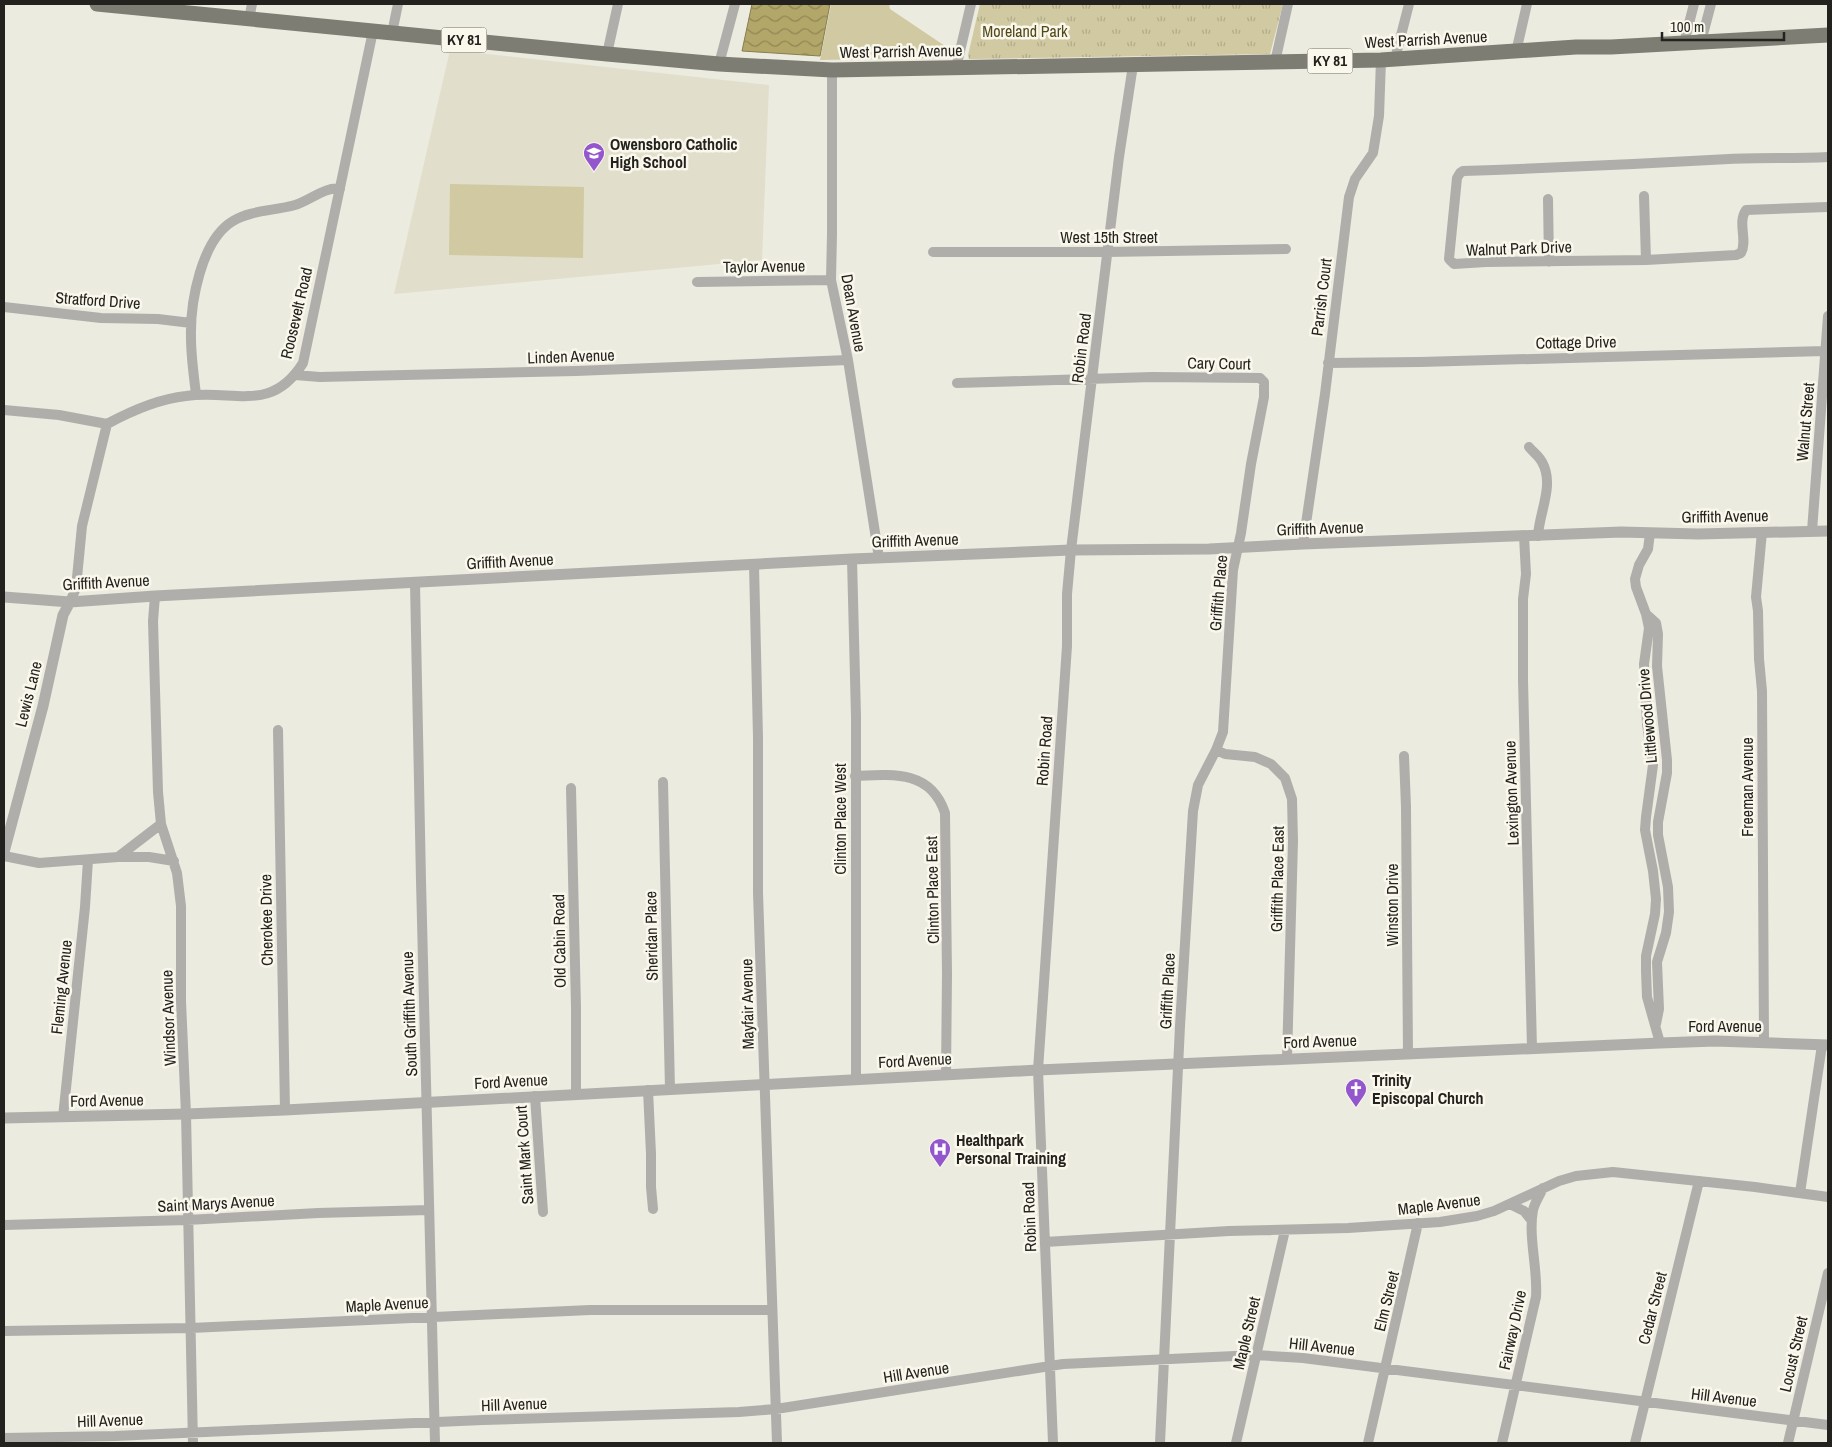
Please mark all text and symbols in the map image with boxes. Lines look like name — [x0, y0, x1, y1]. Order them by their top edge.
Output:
scale bar — [1662, 10, 1784, 42]
text: 100 m — [1670, 16, 1704, 37]
park label: Moreland Park — [982, 20, 1068, 42]
street label: West Parrish Avenue — [1364, 25, 1488, 53]
road number: KY 81 — [442, 28, 486, 52]
street label: West Parrish Avenue — [839, 39, 963, 63]
road number: KY 81 — [1308, 48, 1352, 74]
place label: Owensboro Catholic High School — [610, 133, 738, 173]
school or university icon: Owensboro Catholic High School — [582, 141, 606, 172]
street label: West 15th Street — [1060, 226, 1158, 248]
street label: Walnut Park Drive — [1466, 235, 1572, 261]
street label: Taylor Avenue — [723, 254, 805, 278]
street label: Parrish Court — [1305, 257, 1337, 337]
street label: Roosevelt Road — [275, 265, 317, 361]
street label: Dean Avenue — [836, 272, 872, 354]
street label: Stratford Drive — [55, 286, 141, 314]
street label: Robin Road — [1066, 312, 1096, 384]
street label: Cottage Drive — [1535, 330, 1617, 354]
street label: Linden Avenue — [527, 343, 615, 369]
street label: Cary Court — [1187, 351, 1251, 375]
street label: Walnut Street — [1791, 381, 1819, 462]
street label: Griffith Avenue — [1681, 504, 1769, 528]
street label: Griffith Avenue — [1276, 515, 1364, 541]
street label: Griffith Avenue — [871, 527, 959, 553]
street label: Griffith Avenue — [466, 548, 554, 574]
street label: Griffith Place — [1204, 554, 1232, 632]
street label: Griffith Avenue — [62, 569, 150, 595]
street label: Lewis Lane — [9, 659, 47, 729]
street label: Littlewood Drive — [1632, 668, 1662, 764]
street label: Robin Road — [1031, 715, 1057, 787]
street label: Freeman Avenue — [1736, 737, 1758, 837]
street label: Lexington Avenue — [1498, 740, 1524, 846]
street label: Clinton Place West — [829, 763, 851, 875]
street label: Griffith Place East — [1265, 825, 1289, 932]
street label: Clinton Place East — [920, 835, 944, 944]
street label: Winston Drive — [1381, 863, 1403, 947]
street label: Cherokee Drive — [254, 874, 278, 966]
street label: Sheridan Place — [639, 891, 663, 981]
street label: Old Cabin Road — [547, 894, 571, 988]
street label: Fleming Avenue — [45, 939, 77, 1035]
street label: South Griffith Avenue — [396, 951, 422, 1077]
street label: Griffith Place — [1154, 952, 1180, 1030]
street label: Mayfair Avenue — [735, 958, 759, 1050]
street label: Windsor Avenue — [155, 970, 181, 1066]
street label: Ford Avenue — [1688, 1015, 1762, 1037]
street label: Ford Avenue — [1283, 1029, 1357, 1053]
street label: Ford Avenue — [878, 1047, 952, 1073]
street label: Ford Avenue — [474, 1068, 548, 1094]
place label: Trinity Episcopal Church — [1372, 1069, 1484, 1109]
church icon: Trinity Episcopal Church — [1344, 1077, 1368, 1108]
street label: Ford Avenue — [70, 1088, 144, 1112]
street label: Saint Mark Court — [510, 1104, 538, 1205]
place label: Healthpark Personal Training — [956, 1129, 1066, 1169]
hospital icon: Healthpark Personal Training — [928, 1137, 952, 1168]
street label: Robin Road — [1017, 1182, 1041, 1252]
street label: Maple Avenue — [1396, 1188, 1482, 1220]
street label: Saint Marys Avenue — [157, 1189, 275, 1217]
street label: Elm Street — [1368, 1268, 1404, 1333]
street label: Cedar Street — [1632, 1269, 1672, 1347]
street label: Fairway Drive — [1493, 1288, 1531, 1372]
street label: Maple Avenue — [345, 1291, 429, 1317]
street label: Maple Street — [1227, 1294, 1265, 1372]
street label: Locust Street — [1774, 1314, 1812, 1394]
street label: Hill Avenue — [1288, 1332, 1356, 1360]
street label: Hill Avenue — [882, 1356, 950, 1388]
street label: Hill Avenue — [1690, 1382, 1758, 1412]
street label: Hill Avenue — [481, 1392, 547, 1416]
street label: Hill Avenue — [77, 1408, 143, 1432]

